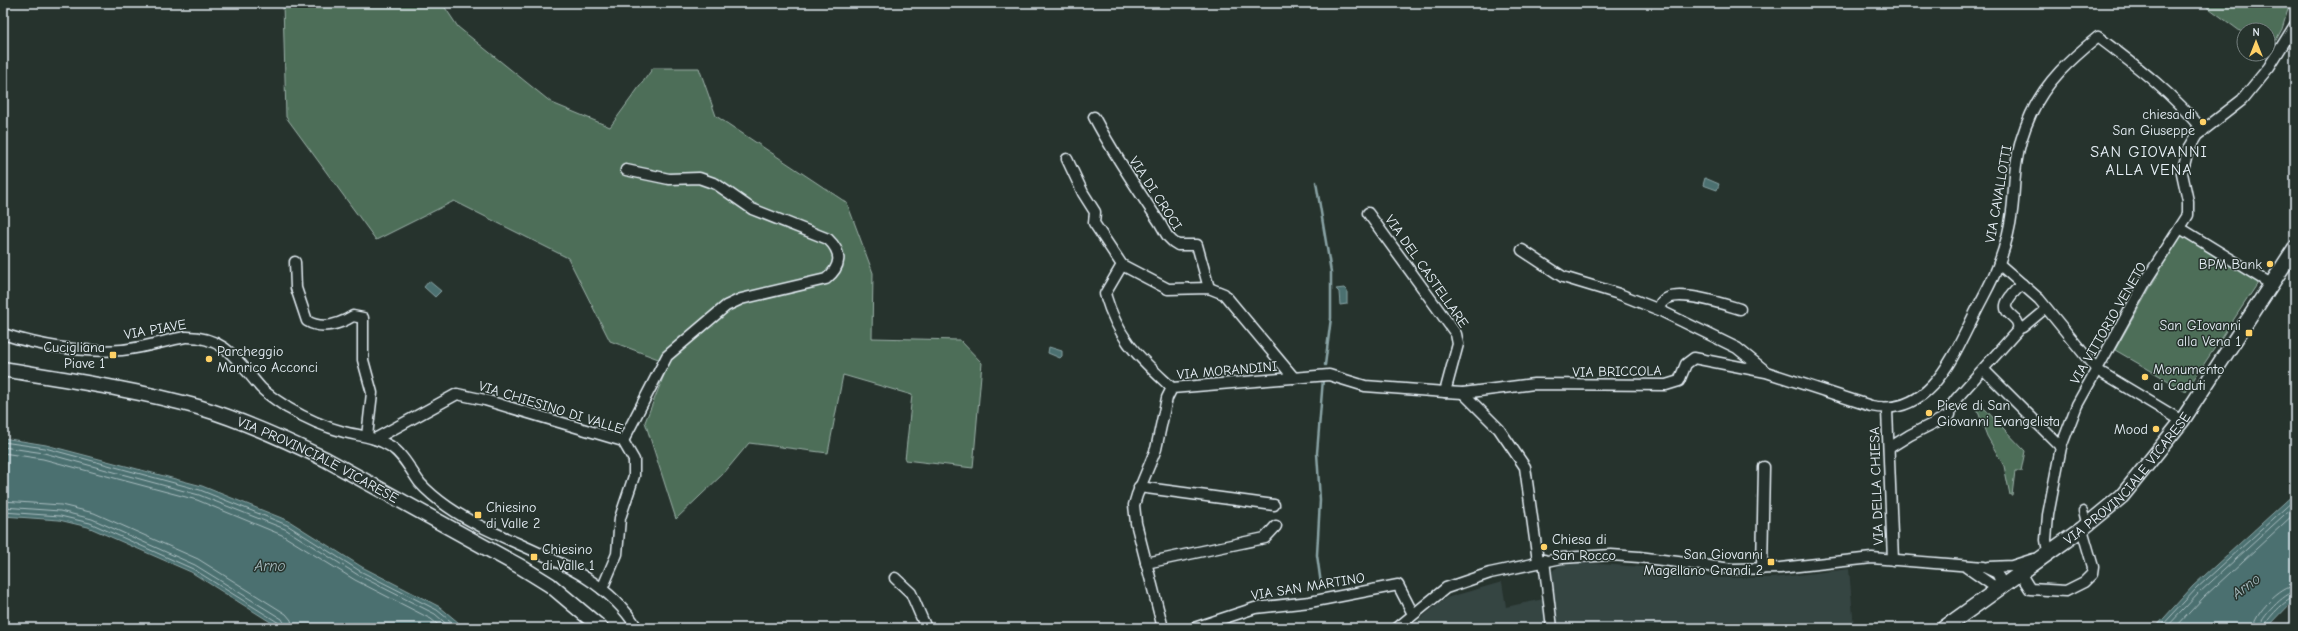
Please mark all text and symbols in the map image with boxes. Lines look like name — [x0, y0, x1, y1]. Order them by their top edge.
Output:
north arrow — [2236, 22, 2276, 62]
text: N — [2252, 26, 2260, 39]
place label: chiesa di San Giuseppe — [2113, 106, 2195, 139]
marker: chiesa di San Giuseppe — [2198, 117, 2208, 127]
district label: SAN GIOVANNI ALLA VENA — [2090, 143, 2208, 179]
street label: VIA CAVALLOTTI — [1982, 144, 2015, 244]
street label: VIA DI CROCI — [1125, 153, 1186, 233]
street label: VIA DEL CASTELLARE — [1381, 212, 1472, 331]
place label: BPM Bank — [2199, 256, 2262, 273]
street label: VIA VITTORIO VENETO — [2067, 259, 2150, 387]
marker: BPM Bank — [2265, 259, 2275, 269]
street label: VIA PIAVE — [123, 316, 187, 343]
place label: San GIovanni alla Vena 1 — [2159, 317, 2241, 350]
marker: San GIovanni alla Vena 1 — [2244, 328, 2254, 338]
place label: Cucigliana Piave 1 — [43, 339, 105, 372]
place label: Parcheggio Manrico Acconci — [217, 343, 318, 376]
marker: Cucigliana Piave 1 — [108, 350, 118, 360]
marker: Parcheggio Manrico Acconci — [204, 354, 214, 364]
street label: VIA MORANDINI — [1176, 358, 1278, 383]
place label: Monumento ai Caduti — [2153, 361, 2224, 394]
street label: VIA BRICCOLA — [1572, 362, 1662, 381]
marker: Monumento ai Caduti — [2140, 372, 2150, 382]
street label: VIA CHIESINO DI VALLE — [476, 377, 625, 438]
place label: Pieve di San Giovanni Evangelista — [1937, 397, 2060, 430]
marker: Pieve di San Giovanni Evangelista — [1924, 408, 1934, 418]
street label: VIA PROVINCIALE VICARESE — [2061, 409, 2195, 548]
street label: VIA PROVINCIALE VICARESE — [235, 413, 401, 507]
place label: Mood — [2114, 421, 2148, 438]
marker: Mood — [2151, 424, 2161, 434]
street label: VIA DELLA CHIESA — [1866, 427, 1887, 545]
place label: Chiesino di Valle 2 — [486, 499, 540, 532]
marker: Chiesino di Valle 2 — [473, 510, 483, 520]
place label: Chiesa di San Rocco — [1552, 531, 1616, 564]
place label: Chiesino di Valle 1 — [542, 541, 595, 574]
marker: Chiesa di San Rocco — [1539, 542, 1549, 552]
place label: San Giovanni Magellano Grandi 2 — [1644, 546, 1763, 579]
marker: Chiesino di Valle 1 — [529, 552, 539, 562]
water label: Arno — [254, 557, 286, 575]
marker: San Giovanni Magellano Grandi 2 — [1766, 557, 1776, 567]
street label: VIA SAN MARTINO — [1250, 569, 1366, 604]
water label: Arno — [2227, 570, 2264, 603]

